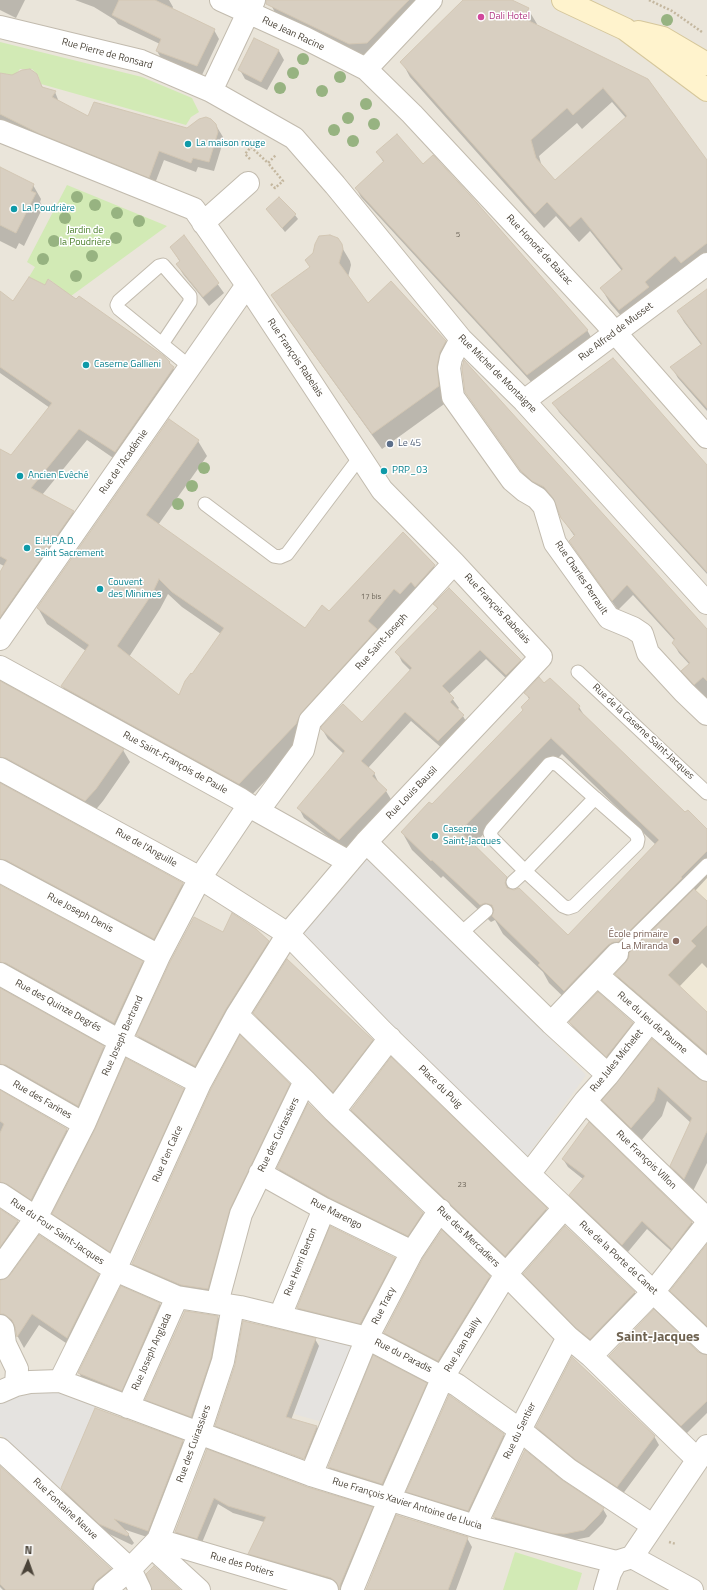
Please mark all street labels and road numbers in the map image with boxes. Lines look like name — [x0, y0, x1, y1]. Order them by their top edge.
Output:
street label: Rue Jean Racine — [260, 14, 326, 54]
street label: Rue Pierre de Ronsard — [60, 36, 154, 72]
street label: Rue Honoré de Balzac — [503, 212, 575, 288]
street label: Rue Alfred de Musset — [576, 300, 656, 364]
street label: Rue François Rabelais — [264, 317, 326, 399]
street label: Rue Michel de Montaigne — [455, 332, 539, 416]
street label: Rue de l'Académie — [97, 427, 151, 497]
street label: Rue Charles Perrault — [552, 539, 610, 617]
street label: Rue François Rabelais — [461, 571, 533, 647]
street label: Rue Saint-Joseph — [353, 611, 411, 673]
street label: Rue de la Caserne Saint-Jacques — [590, 682, 696, 782]
street label: Rue Saint-François de Paule — [121, 729, 229, 797]
street label: Rue Louis Bausil — [384, 764, 440, 822]
street label: Rue de l'Anguille — [113, 826, 179, 870]
street label: Rue Joseph Denis — [45, 891, 115, 935]
street label: Rue des Quinze Degrés — [13, 977, 103, 1035]
street label: Rue du Jeu de Paume — [614, 989, 690, 1057]
street label: Rue Joseph Bertrand — [100, 994, 146, 1078]
street label: Rue Jules Michelet — [588, 1027, 646, 1095]
street label: Place du Puig — [416, 1063, 464, 1111]
street label: Rue des Farines — [10, 1078, 74, 1122]
street label: Rue des Cuirassiers — [256, 1096, 302, 1174]
street label: Rue d'en Calce — [150, 1124, 186, 1184]
street label: Rue François Villon — [613, 1128, 679, 1192]
street label: Rue du Four Saint-Jacques — [8, 1196, 106, 1268]
street label: Rue Marengo — [308, 1196, 364, 1232]
street label: Rue des Mercadiers — [434, 1204, 502, 1270]
street label: Rue de la Porte de Canet — [576, 1218, 660, 1298]
street label: Rue Henri Berton — [282, 1226, 320, 1298]
street label: Rue Tracy — [369, 1285, 399, 1327]
street label: Rue Joseph Anglada — [130, 1311, 174, 1393]
street label: Rue Jean Bailly — [442, 1315, 484, 1375]
street label: Rue du Paradis — [372, 1336, 434, 1376]
street label: Rue du Sentier — [501, 1401, 539, 1461]
street label: Rue des Cuirassiers — [174, 1404, 214, 1484]
street label: Rue François Xavier Antoine de Llucia — [331, 1475, 483, 1533]
street label: Rue Fontaine Neuve — [30, 1476, 100, 1542]
street label: Rue des Potiers — [209, 1550, 275, 1580]

